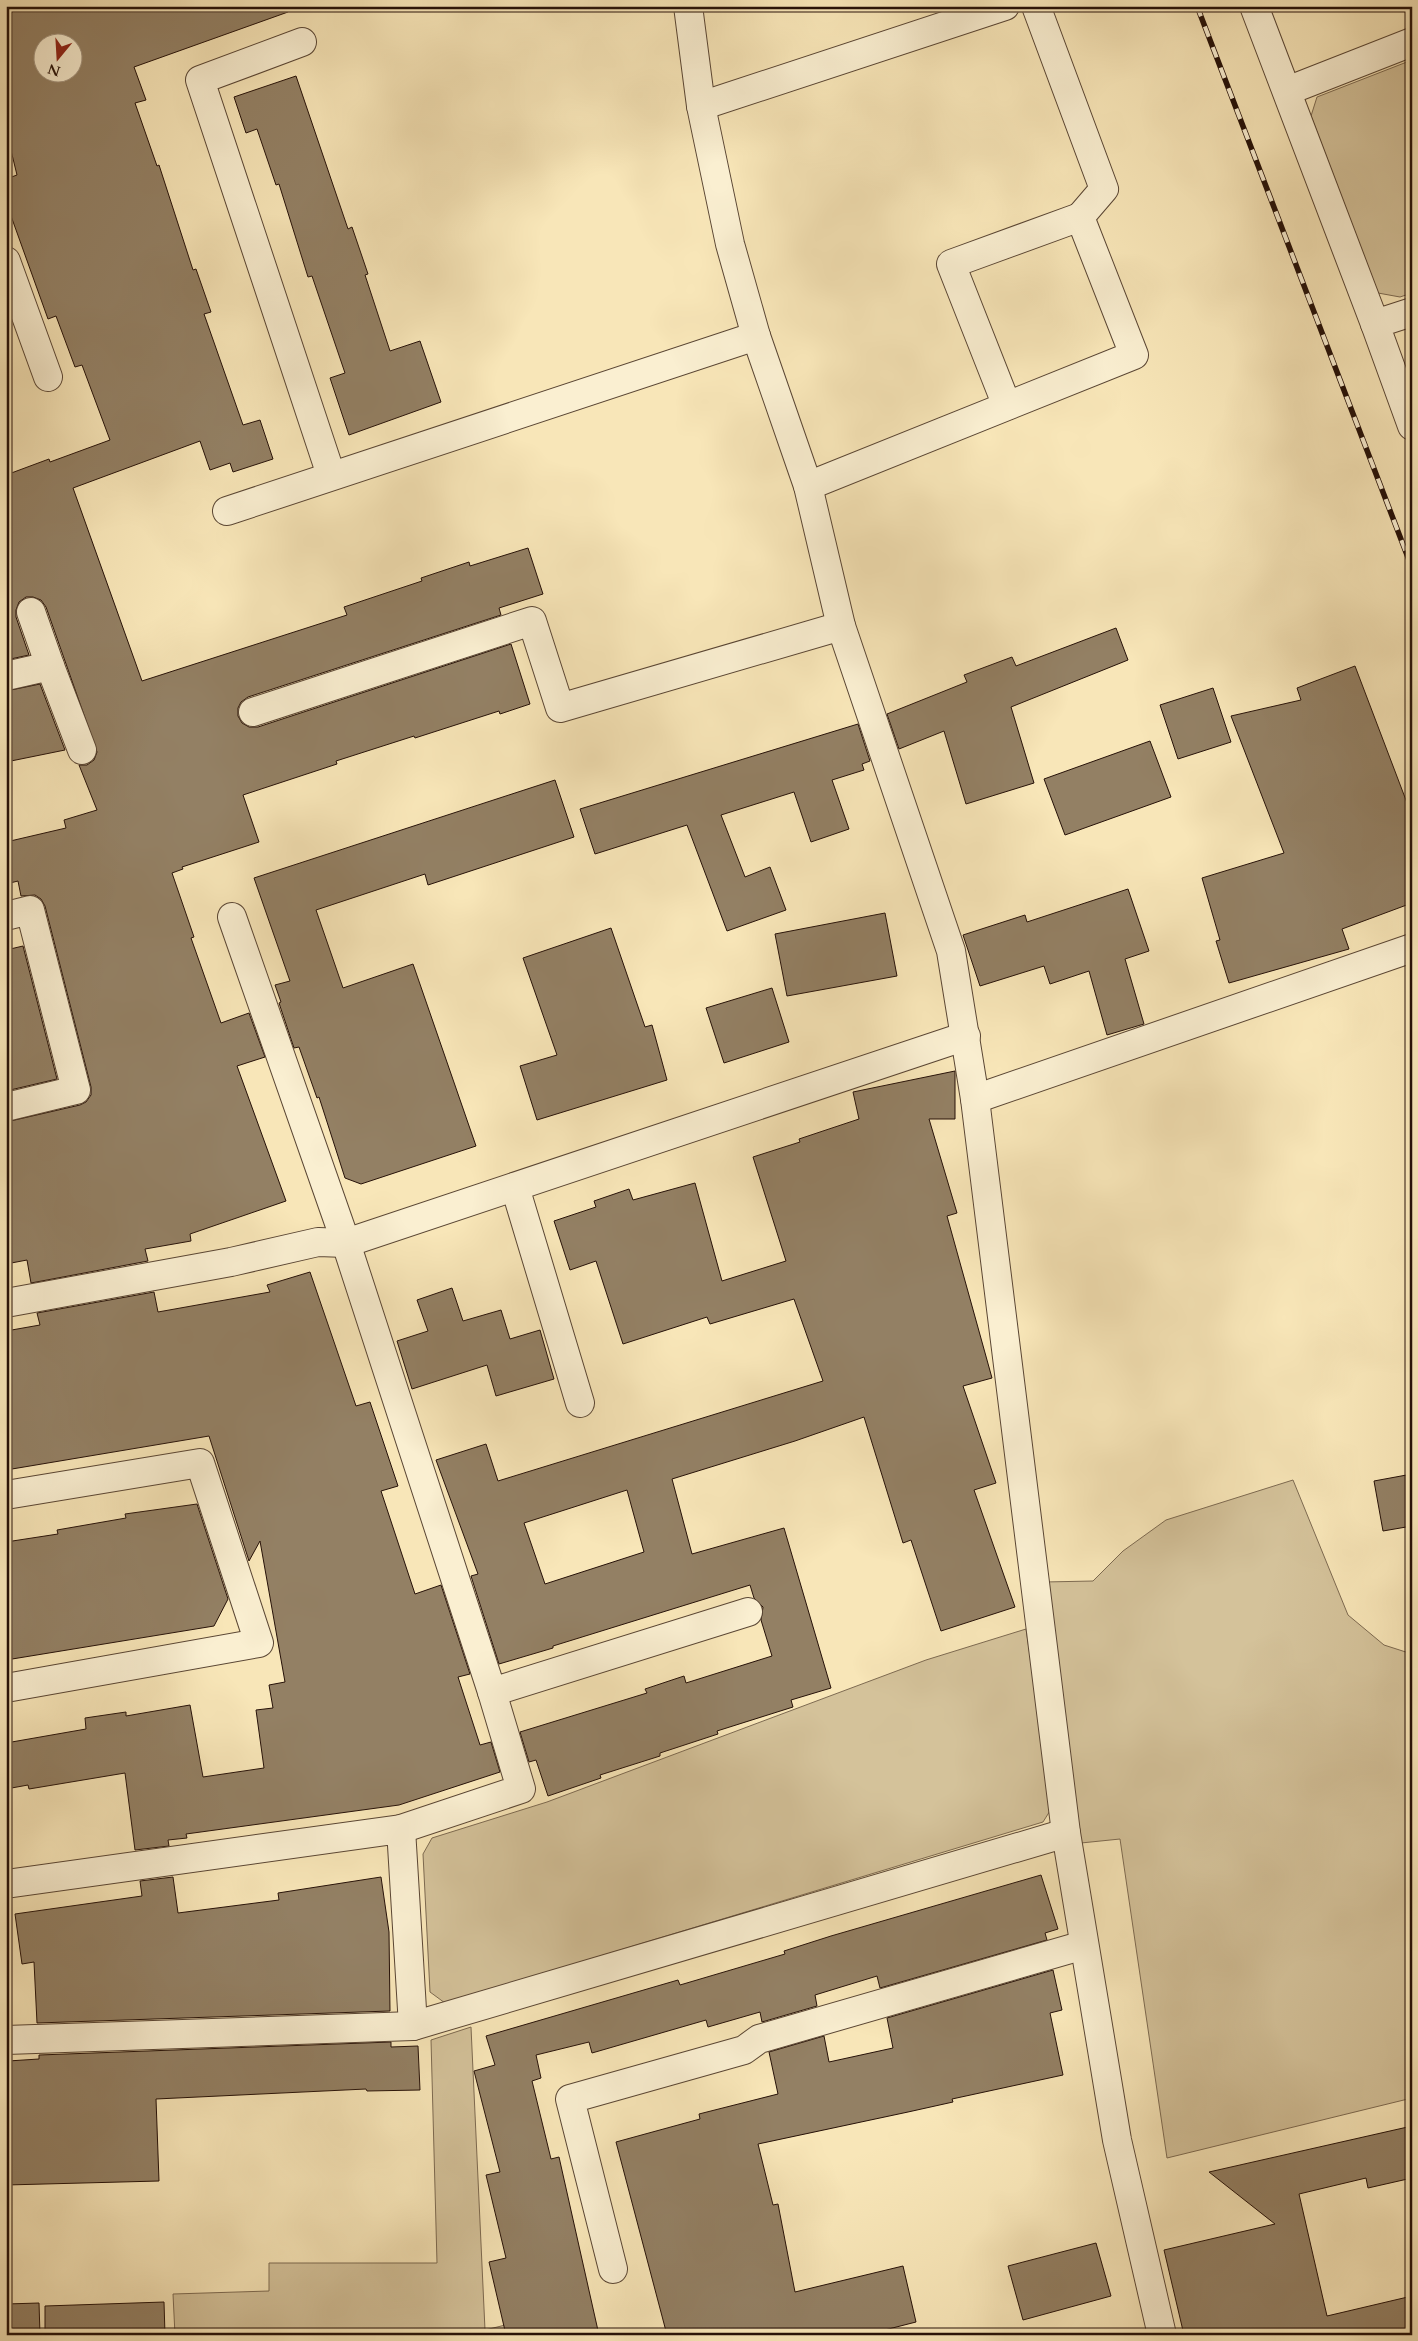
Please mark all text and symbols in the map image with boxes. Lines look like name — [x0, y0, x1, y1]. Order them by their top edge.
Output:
north arrow — [32, 32, 82, 82]
text: N — [45, 59, 63, 81]

